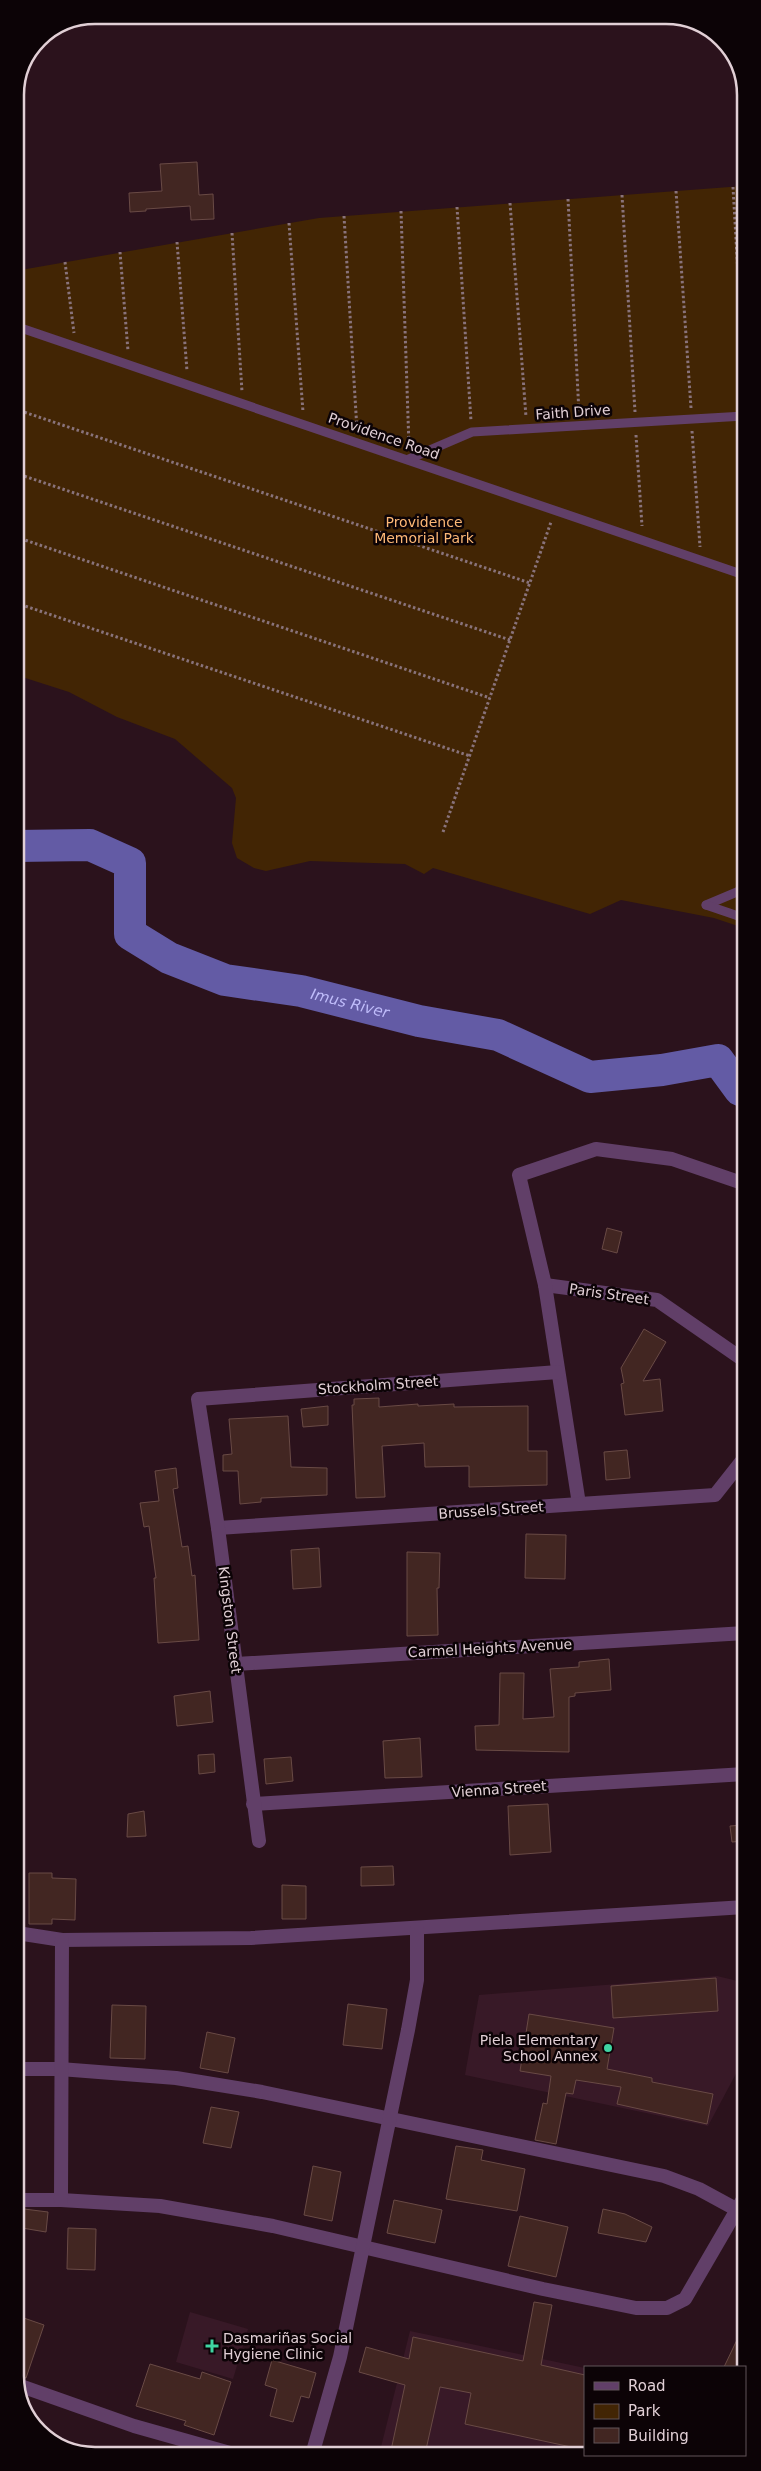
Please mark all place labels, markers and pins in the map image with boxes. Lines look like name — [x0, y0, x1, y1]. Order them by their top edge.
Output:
place label: Piela Elementary School Annex — [480, 2032, 598, 2064]
marker: Piela Elementary School Annex — [602, 2042, 614, 2054]
place label: Dasmariñas Social Hygiene Clinic — [223, 2330, 352, 2362]
marker: Dasmariñas Social Hygiene Clinic — [205, 2339, 219, 2353]

